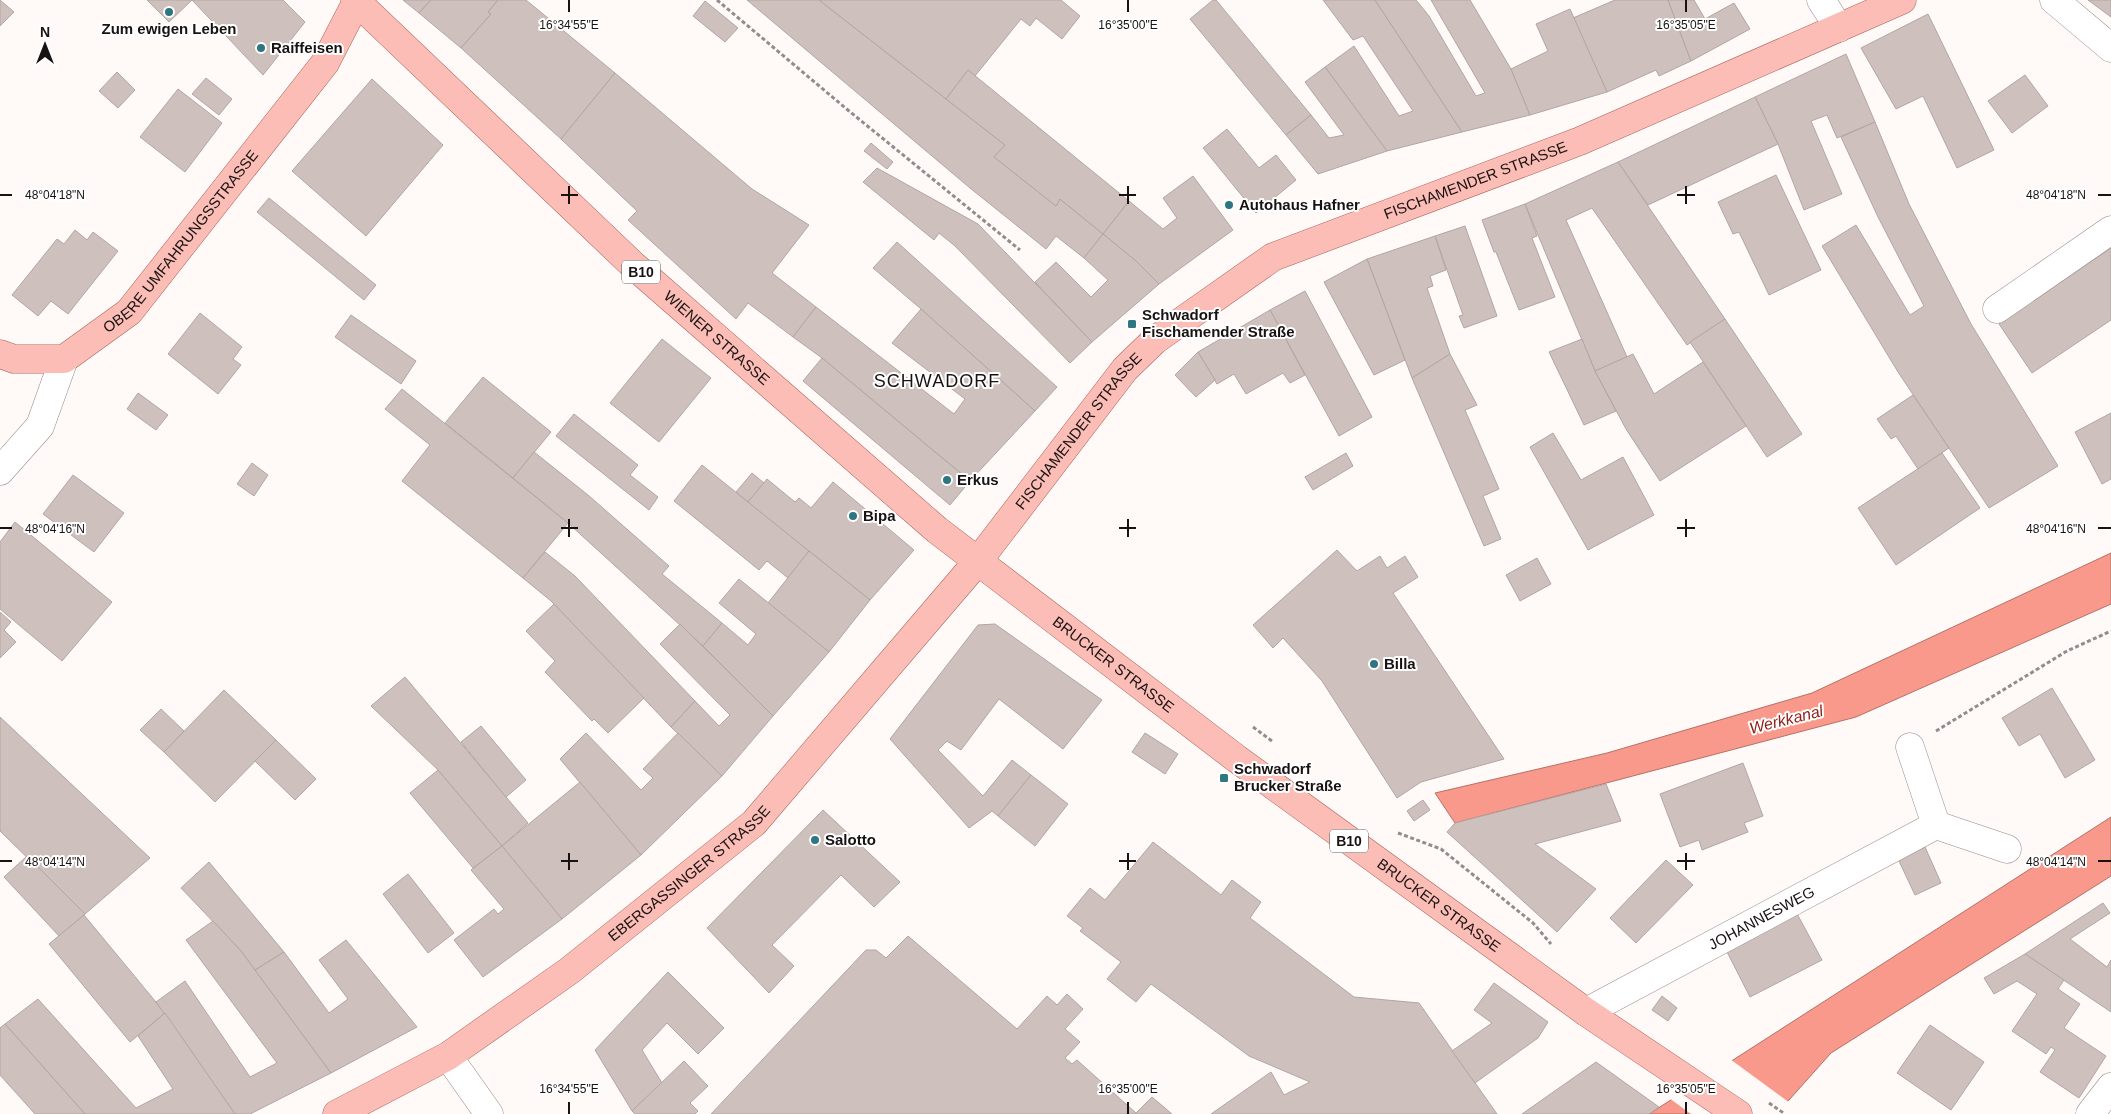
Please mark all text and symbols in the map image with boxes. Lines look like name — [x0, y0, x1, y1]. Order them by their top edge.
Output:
marker: Zum ewigen Leben — [163, 6, 175, 18]
text: 16°34'55"E — [539, 18, 599, 32]
text: 16°35'00"E — [1098, 18, 1158, 32]
text: 16°35'05"E — [1656, 18, 1716, 32]
north arrow — [20, 20, 70, 70]
place label: Zum ewigen Leben — [101, 20, 237, 37]
text: N — [40, 24, 50, 40]
place label: Raiffeisen — [271, 39, 343, 56]
marker: Raiffeisen — [255, 42, 267, 54]
street label: FISCHAMENDER STRASSE — [1381, 138, 1569, 222]
street label: OBERE UMFAHRUNGSSTRASSE — [100, 146, 261, 336]
text: 48°04'18"N — [25, 188, 85, 202]
text: 48°04'18"N — [2026, 188, 2086, 202]
place label: Autohaus Hafner — [1239, 196, 1360, 213]
marker: Autohaus Hafner — [1223, 199, 1235, 211]
road number: B10 — [622, 260, 660, 284]
street label: WIENER STRASSE — [661, 287, 773, 388]
place label: Schwadorf Fischamender Straße — [1142, 306, 1295, 340]
marker: Schwadorf Fischamender Straße — [1126, 318, 1138, 330]
street label: FISCHAMENDER STRASSE — [1012, 349, 1145, 513]
district label: SCHWADORF — [874, 371, 1000, 391]
place label: Erkus — [957, 471, 999, 488]
marker: Erkus — [941, 474, 953, 486]
place label: Bipa — [863, 507, 896, 524]
marker: Bipa — [847, 510, 859, 522]
text: 48°04'16"N — [25, 522, 85, 536]
text: 48°04'16"N — [2026, 522, 2086, 536]
street label: BRUCKER STRASSE — [1050, 613, 1177, 716]
place label: Billa — [1384, 655, 1416, 672]
marker: Billa — [1368, 658, 1380, 670]
water label: Werkkanal — [1748, 702, 1825, 737]
place label: Schwadorf Brucker Straße — [1234, 760, 1342, 794]
marker: Schwadorf Brucker Straße — [1218, 772, 1230, 784]
street label: EBERGASSINGER STRASSE — [605, 802, 773, 944]
road number: B10 — [1330, 829, 1368, 852]
place label: Salotto — [825, 831, 876, 848]
marker: Salotto — [809, 834, 821, 846]
text: 48°04'14"N — [25, 855, 85, 869]
street label: BRUCKER STRASSE — [1374, 855, 1504, 955]
text: 48°04'14"N — [2026, 855, 2086, 869]
street label: JOHANNESWEG — [1705, 883, 1817, 953]
text: 16°34'55"E — [539, 1082, 599, 1096]
text: 16°35'00"E — [1098, 1082, 1158, 1096]
text: 16°35'05"E — [1656, 1082, 1716, 1096]

